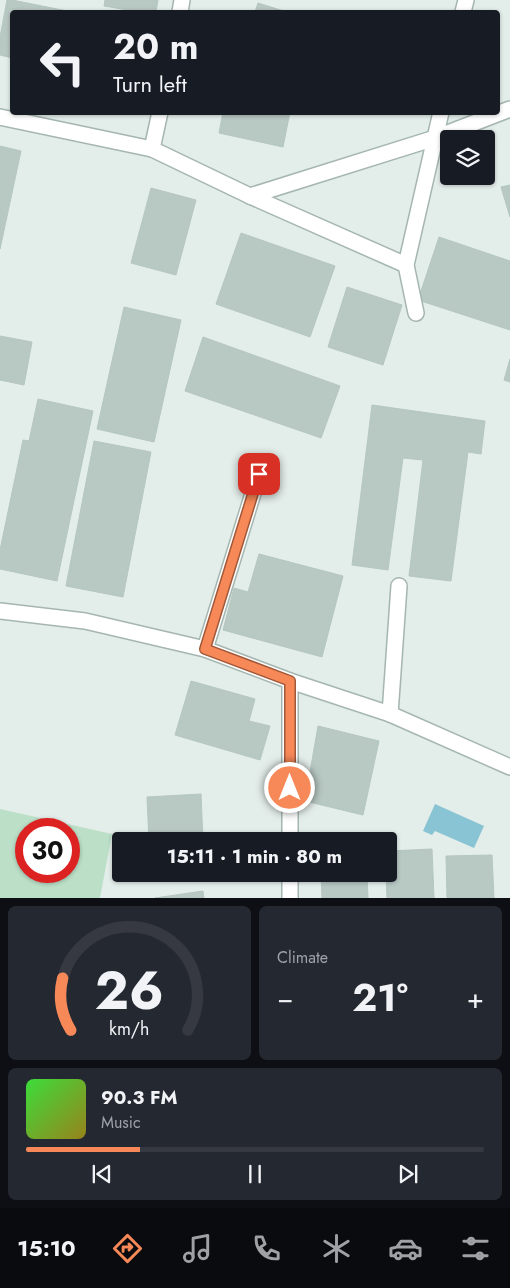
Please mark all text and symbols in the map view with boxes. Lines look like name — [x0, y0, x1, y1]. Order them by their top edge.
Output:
text: 20 m — [113, 22, 198, 72]
icon: left — [30, 30, 95, 95]
text: Turn left — [113, 68, 187, 100]
map controls — [440, 130, 495, 185]
button: layers — [440, 130, 495, 185]
pin — [238, 453, 280, 495]
icon: arrive — [245, 460, 273, 488]
position arrow — [263, 761, 315, 813]
speed limit sign: 30 — [15, 818, 80, 883]
text: 15:11 · 1 min · 80 m — [167, 843, 342, 870]
text: Climate — [277, 946, 328, 969]
text: 26 — [95, 953, 164, 1029]
text: 21° — [352, 970, 408, 1025]
text: − — [277, 978, 294, 1019]
text: + — [467, 978, 484, 1019]
text: km/h — [109, 1016, 150, 1042]
text: 90.3 FM — [101, 1084, 177, 1111]
text: Music — [101, 1111, 141, 1134]
icon: previous — [88, 1160, 116, 1188]
icon: pause — [241, 1160, 269, 1188]
icon: next — [394, 1160, 422, 1188]
icon: directions — [110, 1231, 145, 1266]
icon: music — [180, 1231, 215, 1266]
icon: phone — [249, 1231, 284, 1266]
icon: climate — [319, 1231, 354, 1266]
icon: car — [388, 1231, 423, 1266]
icon: filters — [458, 1231, 493, 1266]
text: 15:10 — [17, 1232, 76, 1264]

